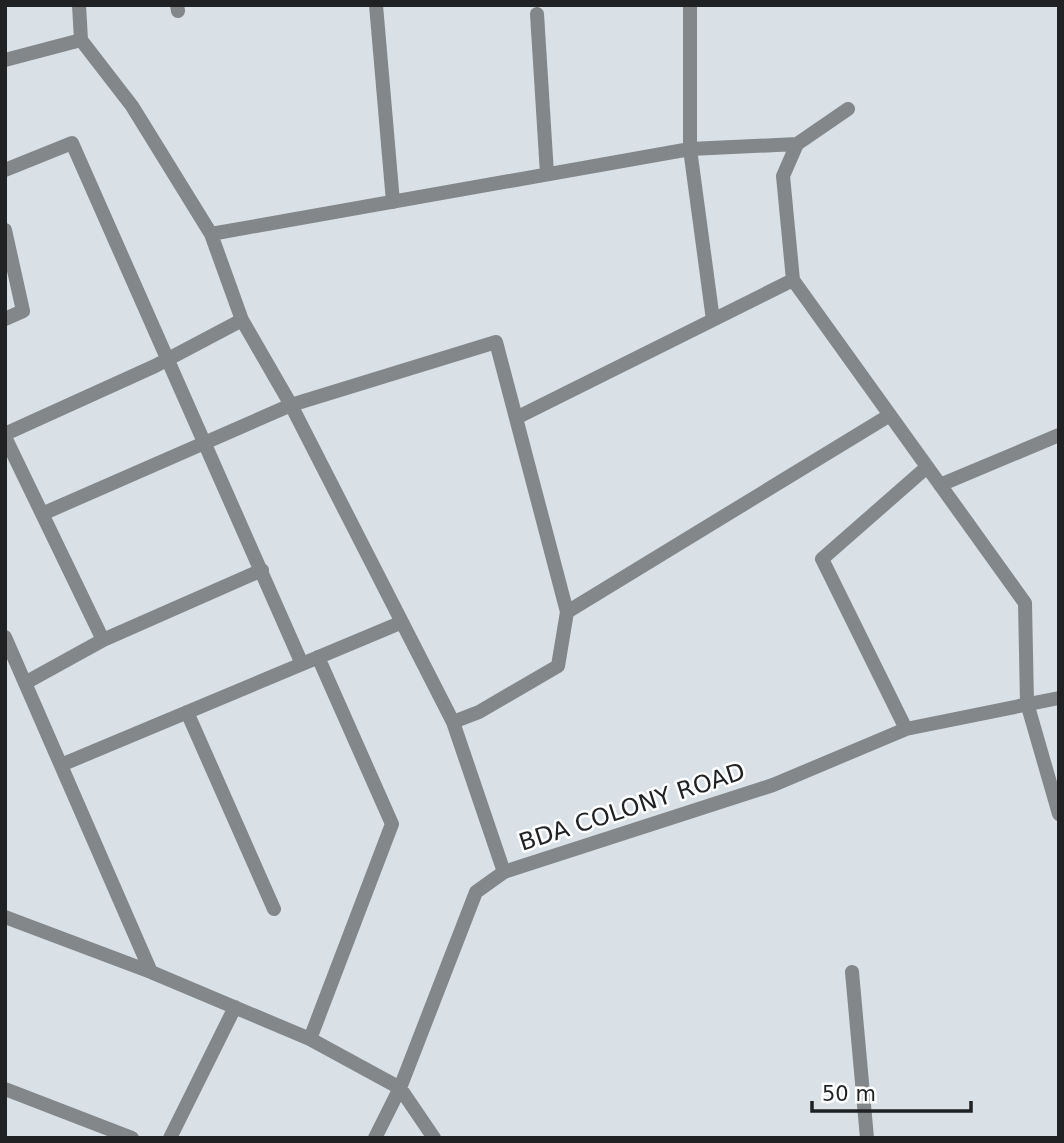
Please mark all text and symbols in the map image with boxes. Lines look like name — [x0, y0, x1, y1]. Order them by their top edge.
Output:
street label: BDA COLONY ROAD — [515, 757, 749, 857]
scale bar — [812, 1070, 971, 1114]
text: 50 m — [822, 1082, 876, 1106]

